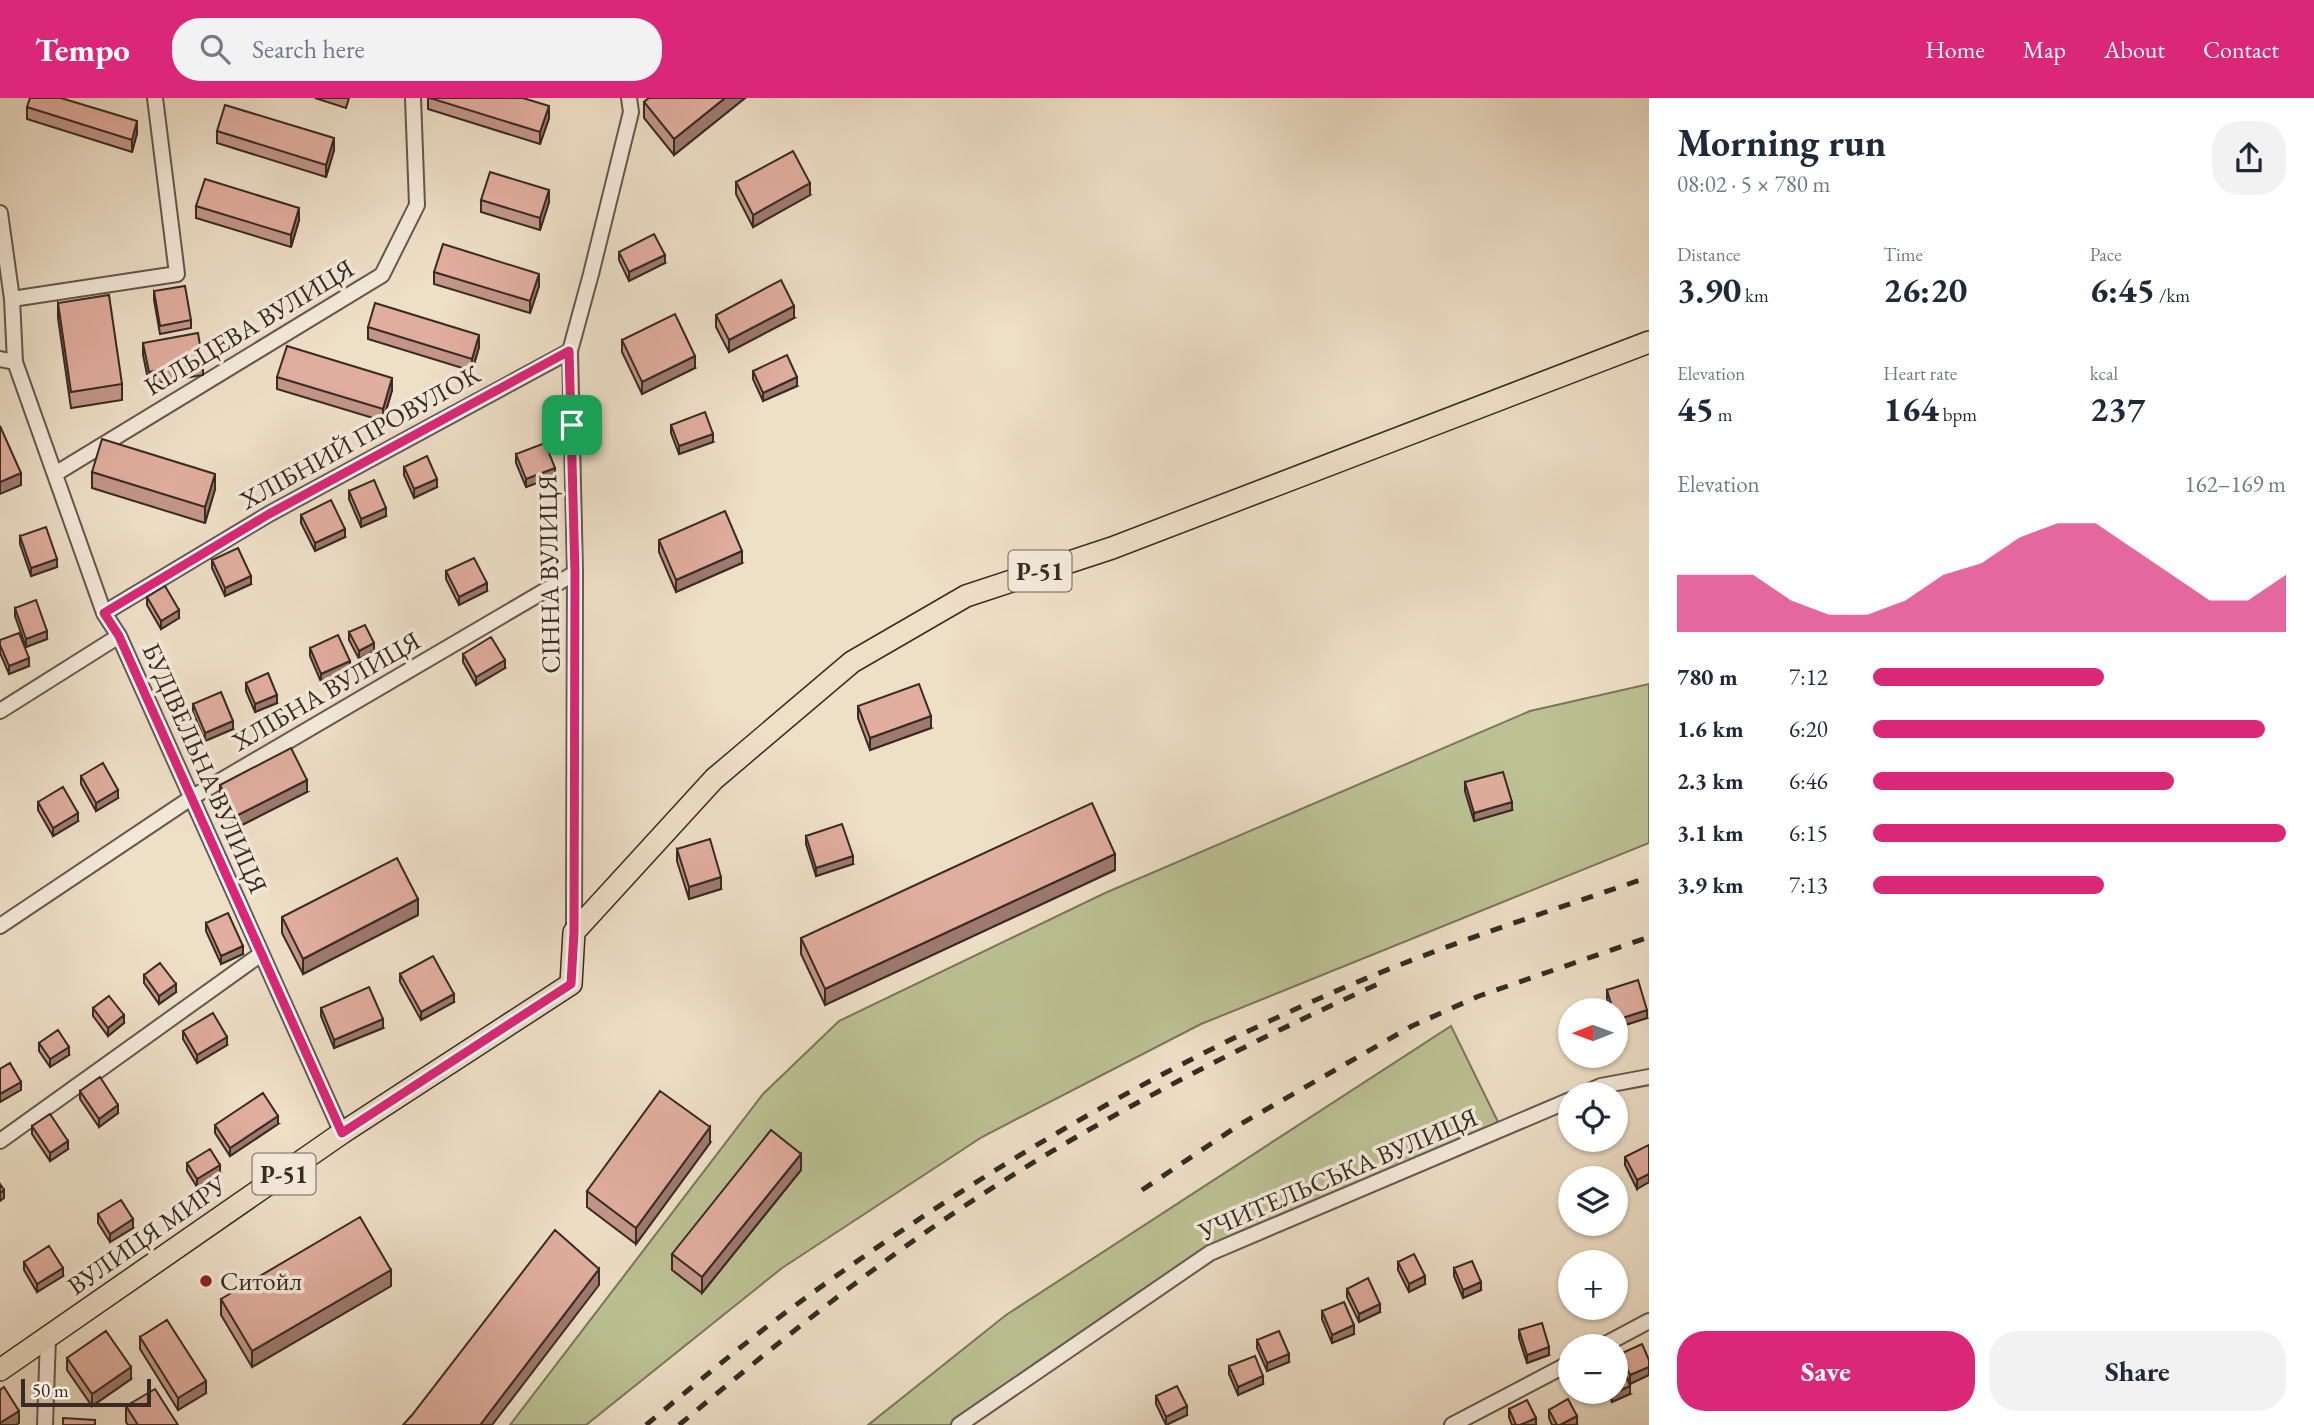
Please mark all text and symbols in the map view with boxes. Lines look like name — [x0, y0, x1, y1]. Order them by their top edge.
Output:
search box — [172, 18, 662, 81]
text: Tempo — [35, 28, 130, 71]
icon: search — [196, 30, 234, 68]
text: Search here — [252, 32, 365, 66]
text: Home — [1925, 34, 1985, 65]
text: Map — [2023, 34, 2066, 65]
text: About — [2104, 34, 2165, 65]
text: Contact — [2203, 34, 2279, 65]
text: Morning run — [1677, 118, 1886, 167]
button: share — [2212, 121, 2286, 195]
text: 08:02 · 5 × 780 m — [1677, 169, 1830, 199]
text: Distance — [1677, 242, 1740, 267]
text: Time — [1883, 242, 1923, 267]
text: Pace — [2090, 242, 2122, 267]
street label: КІЛЬЦЕВА ВУЛИЦЯ — [138, 251, 360, 403]
text: 3.90 — [1677, 267, 1741, 312]
text: 26:20 — [1883, 267, 1967, 312]
text: 6:45 — [2090, 267, 2155, 312]
text: km — [1741, 283, 1769, 308]
text: /km — [2155, 283, 2190, 308]
street label: ХЛІБНИЙ ПРОВУЛОК — [233, 356, 487, 518]
text: Elevation — [1677, 361, 1745, 386]
text: Heart rate — [1883, 361, 1957, 386]
text: kcal — [2090, 361, 2118, 386]
text: 45 — [1677, 386, 1714, 431]
text: 164 — [1883, 386, 1939, 431]
text: 237 — [2090, 386, 2145, 431]
pin — [542, 395, 602, 455]
text: m — [1714, 402, 1733, 427]
text: bpm — [1939, 402, 1977, 427]
icon: arrive — [553, 406, 591, 444]
text: Elevation — [1677, 469, 1760, 499]
text: 162–169 m — [2185, 469, 2286, 499]
street label: СІННА ВУЛИЦЯ — [530, 474, 568, 674]
road number: Р-51 — [1009, 550, 1072, 592]
street label: ХЛІБНА ВУЛИЦЯ — [225, 623, 426, 759]
street label: БУДІВЕЛЬНА ВУЛИЦЯ — [134, 637, 276, 899]
text: 780 m — [1677, 662, 1738, 692]
text: 7:12 — [1789, 662, 1828, 692]
text: 1.6 km — [1677, 714, 1744, 744]
text: 6:20 — [1789, 714, 1828, 744]
text: 2.3 km — [1677, 766, 1744, 796]
text: 6:46 — [1789, 766, 1828, 796]
text: 3.1 km — [1677, 818, 1744, 848]
text: 6:15 — [1789, 818, 1828, 848]
text: 3.9 km — [1677, 870, 1744, 900]
text: 7:13 — [1789, 870, 1828, 900]
north arrow — [1558, 998, 1628, 1068]
map controls — [1558, 998, 1628, 1404]
button: locate — [1558, 1082, 1628, 1152]
street label: УЧИТЕЛЬСЬКА ВУЛИЦЯ — [1192, 1100, 1483, 1249]
road number: Р-51 — [252, 1154, 316, 1194]
button: layers — [1558, 1166, 1628, 1236]
street label: ВУЛИЦЯ МИРУ — [61, 1167, 234, 1303]
button: + — [1558, 1250, 1628, 1320]
place label: Ситойл — [220, 1264, 302, 1298]
marker: Ситойл — [198, 1273, 214, 1289]
button: Save — [1677, 1331, 1975, 1411]
button: Share — [1989, 1331, 2286, 1411]
button: − — [1558, 1334, 1628, 1404]
scale bar — [21, 1376, 150, 1408]
text: 50 m — [32, 1378, 69, 1403]

